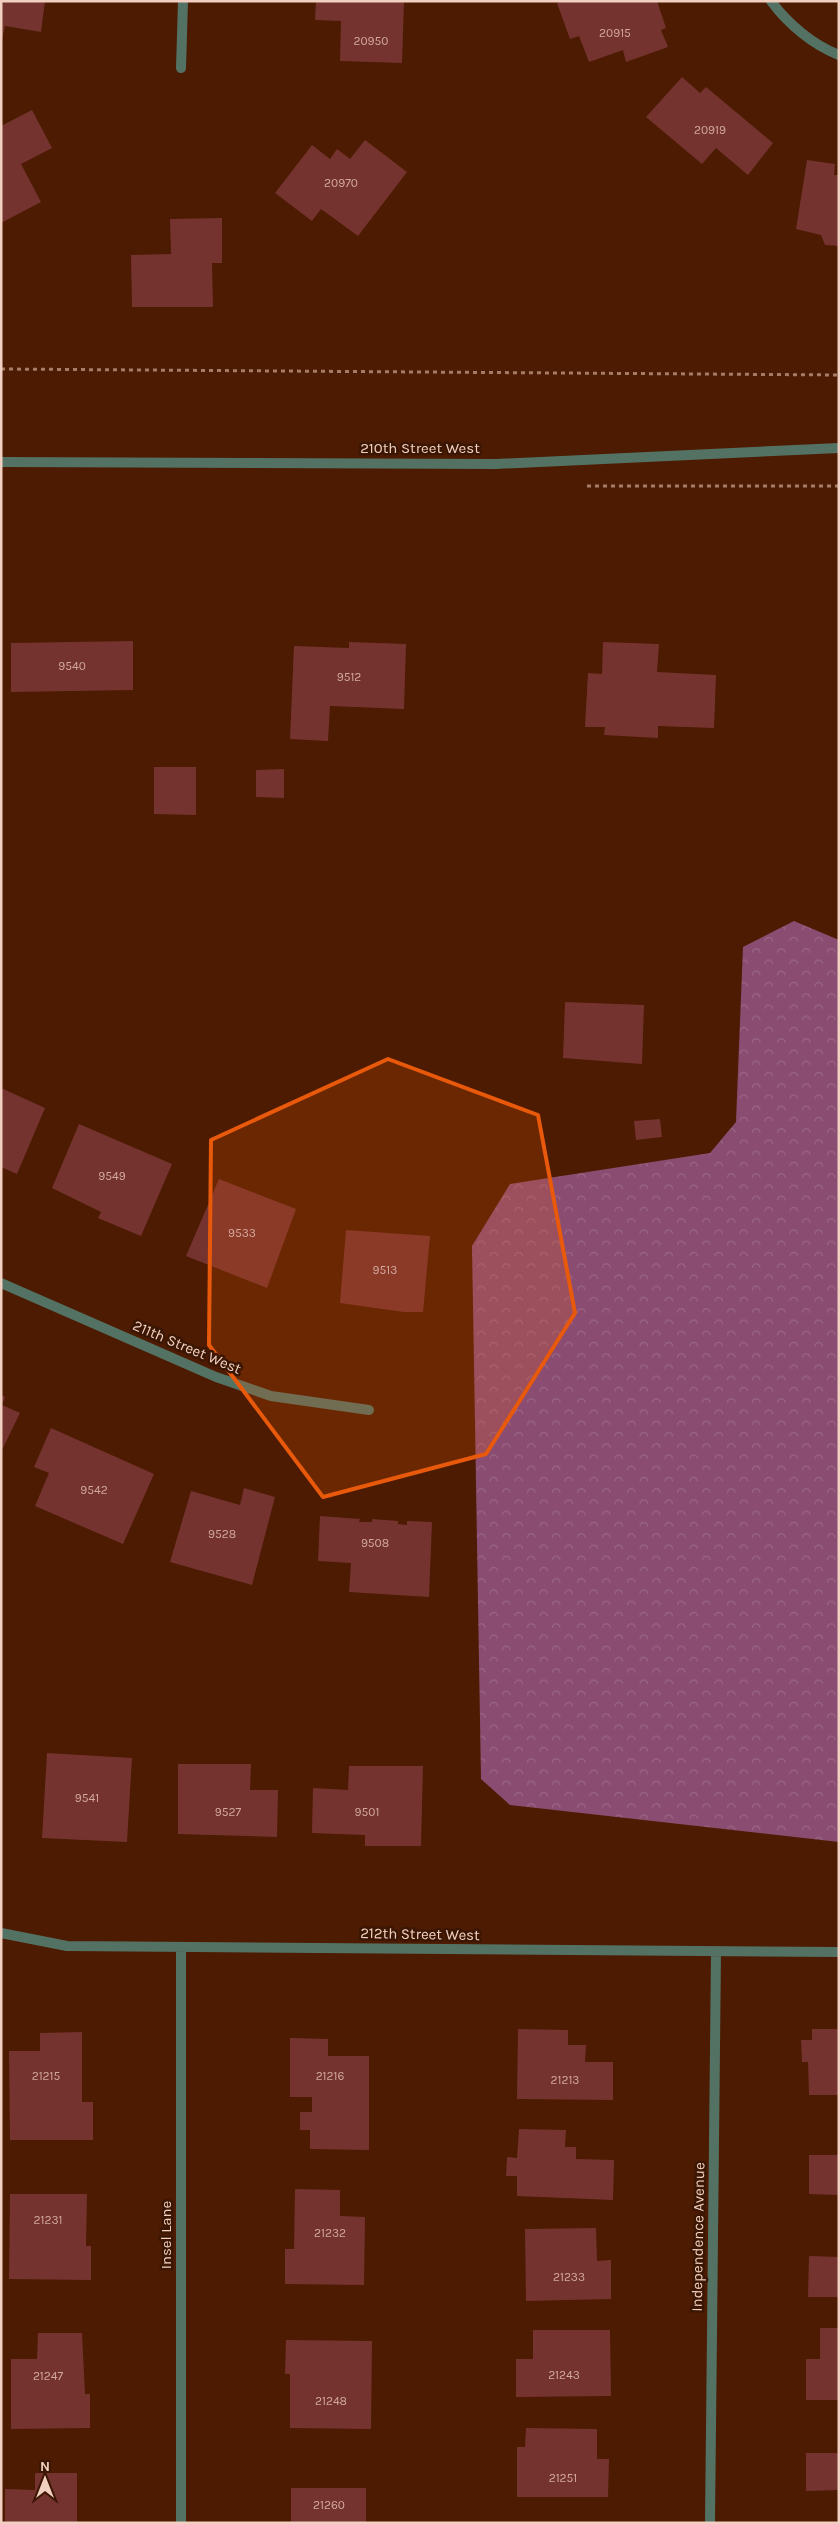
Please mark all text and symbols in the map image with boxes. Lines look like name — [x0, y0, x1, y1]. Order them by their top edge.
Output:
house number: 20915 — [599, 26, 631, 40]
house number: 20950 — [354, 34, 388, 48]
house number: 20919 — [694, 123, 726, 137]
house number: 20970 — [324, 176, 358, 190]
street label: 210th Street West — [360, 439, 480, 457]
house number: 9540 — [58, 659, 86, 673]
house number: 9512 — [337, 670, 361, 684]
house number: 9549 — [98, 1169, 126, 1183]
house number: 9533 — [228, 1226, 256, 1240]
house number: 9513 — [373, 1263, 397, 1277]
street label: 211th Street West — [130, 1316, 244, 1378]
house number: 9542 — [80, 1483, 108, 1497]
house number: 9528 — [208, 1527, 236, 1541]
house number: 9508 — [361, 1536, 389, 1550]
house number: 9541 — [75, 1791, 99, 1805]
house number: 9527 — [215, 1805, 242, 1819]
house number: 9501 — [355, 1805, 379, 1819]
street label: 212th Street West — [360, 1924, 480, 1944]
house number: 21215 — [32, 2069, 61, 2083]
house number: 21216 — [316, 2069, 344, 2083]
house number: 21213 — [551, 2073, 579, 2087]
street label: Independence Avenue — [688, 2162, 708, 2312]
street label: Insel Lane — [157, 2201, 175, 2269]
house number: 21231 — [34, 2213, 62, 2227]
house number: 21232 — [314, 2226, 346, 2240]
house number: 21233 — [553, 2270, 585, 2284]
house number: 21243 — [548, 2368, 580, 2382]
house number: 21247 — [33, 2369, 63, 2383]
house number: 21248 — [315, 2394, 347, 2408]
north arrow — [20, 2454, 70, 2504]
text: N — [40, 2458, 50, 2475]
house number: 21251 — [549, 2471, 577, 2485]
house number: 21260 — [313, 2498, 345, 2512]

